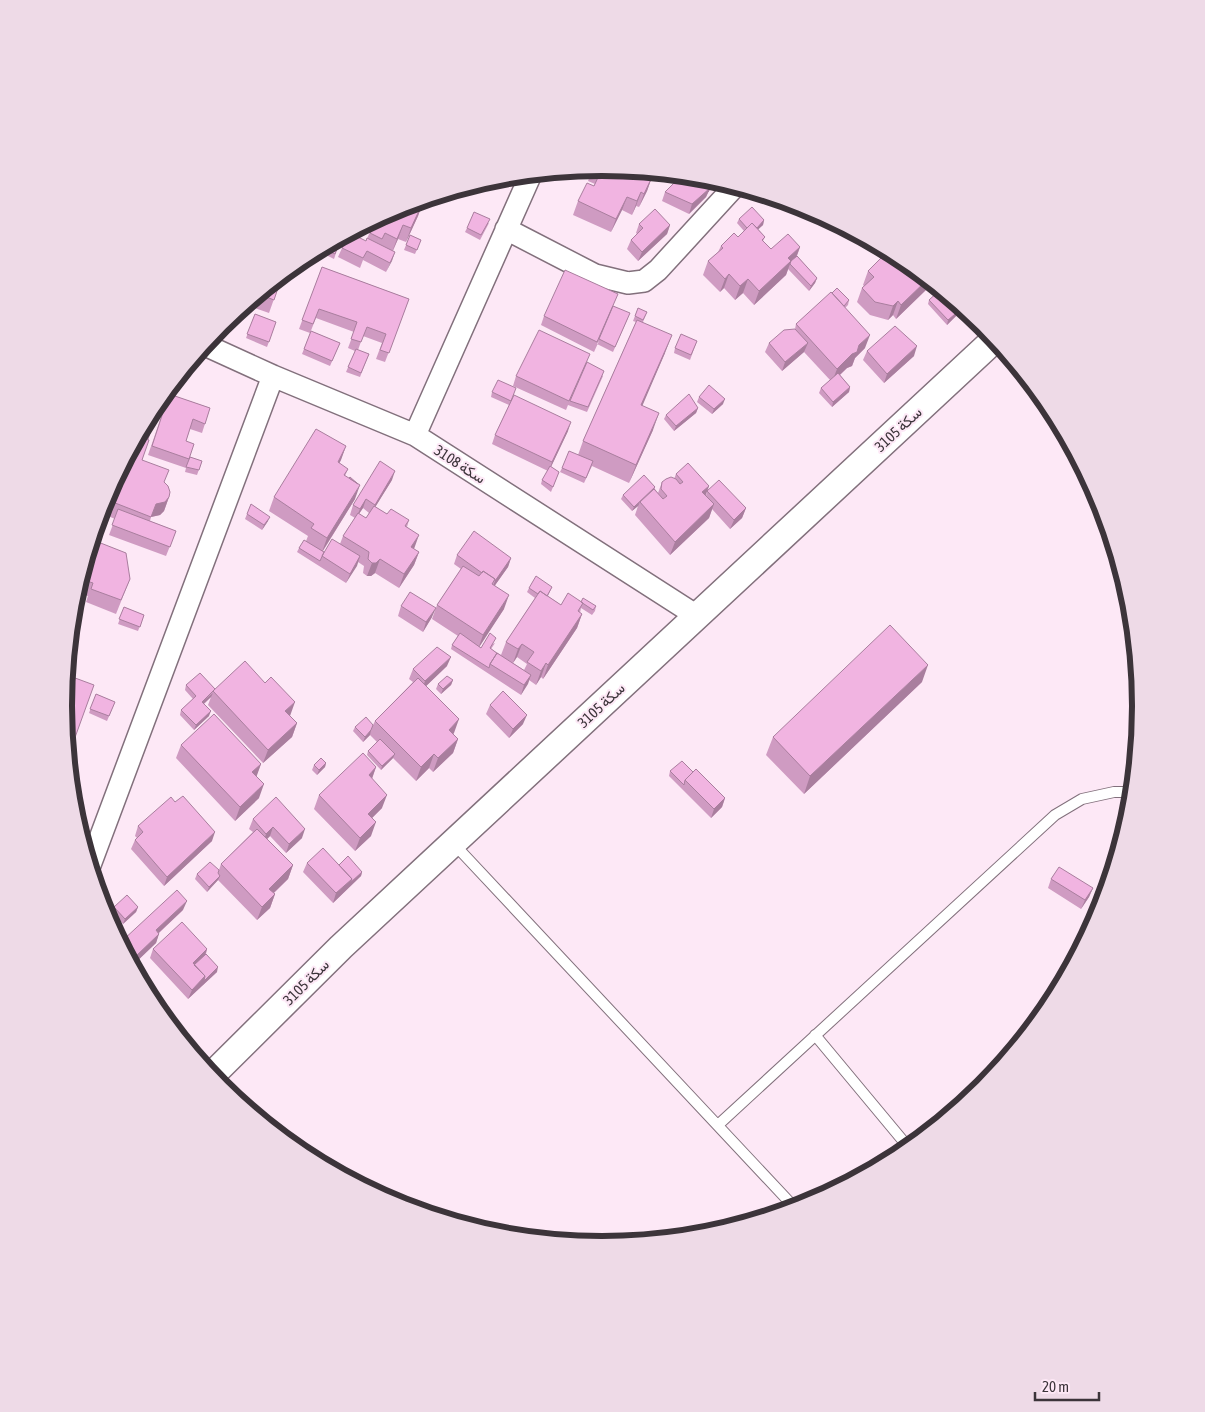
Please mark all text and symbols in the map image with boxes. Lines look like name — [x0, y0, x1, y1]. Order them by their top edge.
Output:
street label: سكة 3105 — [871, 403, 925, 455]
street label: سكة 3108 — [431, 441, 489, 487]
street label: سكة 3105 — [574, 679, 628, 731]
street label: سكة 3105 — [280, 956, 332, 1008]
scale bar — [1035, 1370, 1099, 1402]
text: 20 m — [1042, 1378, 1069, 1395]

